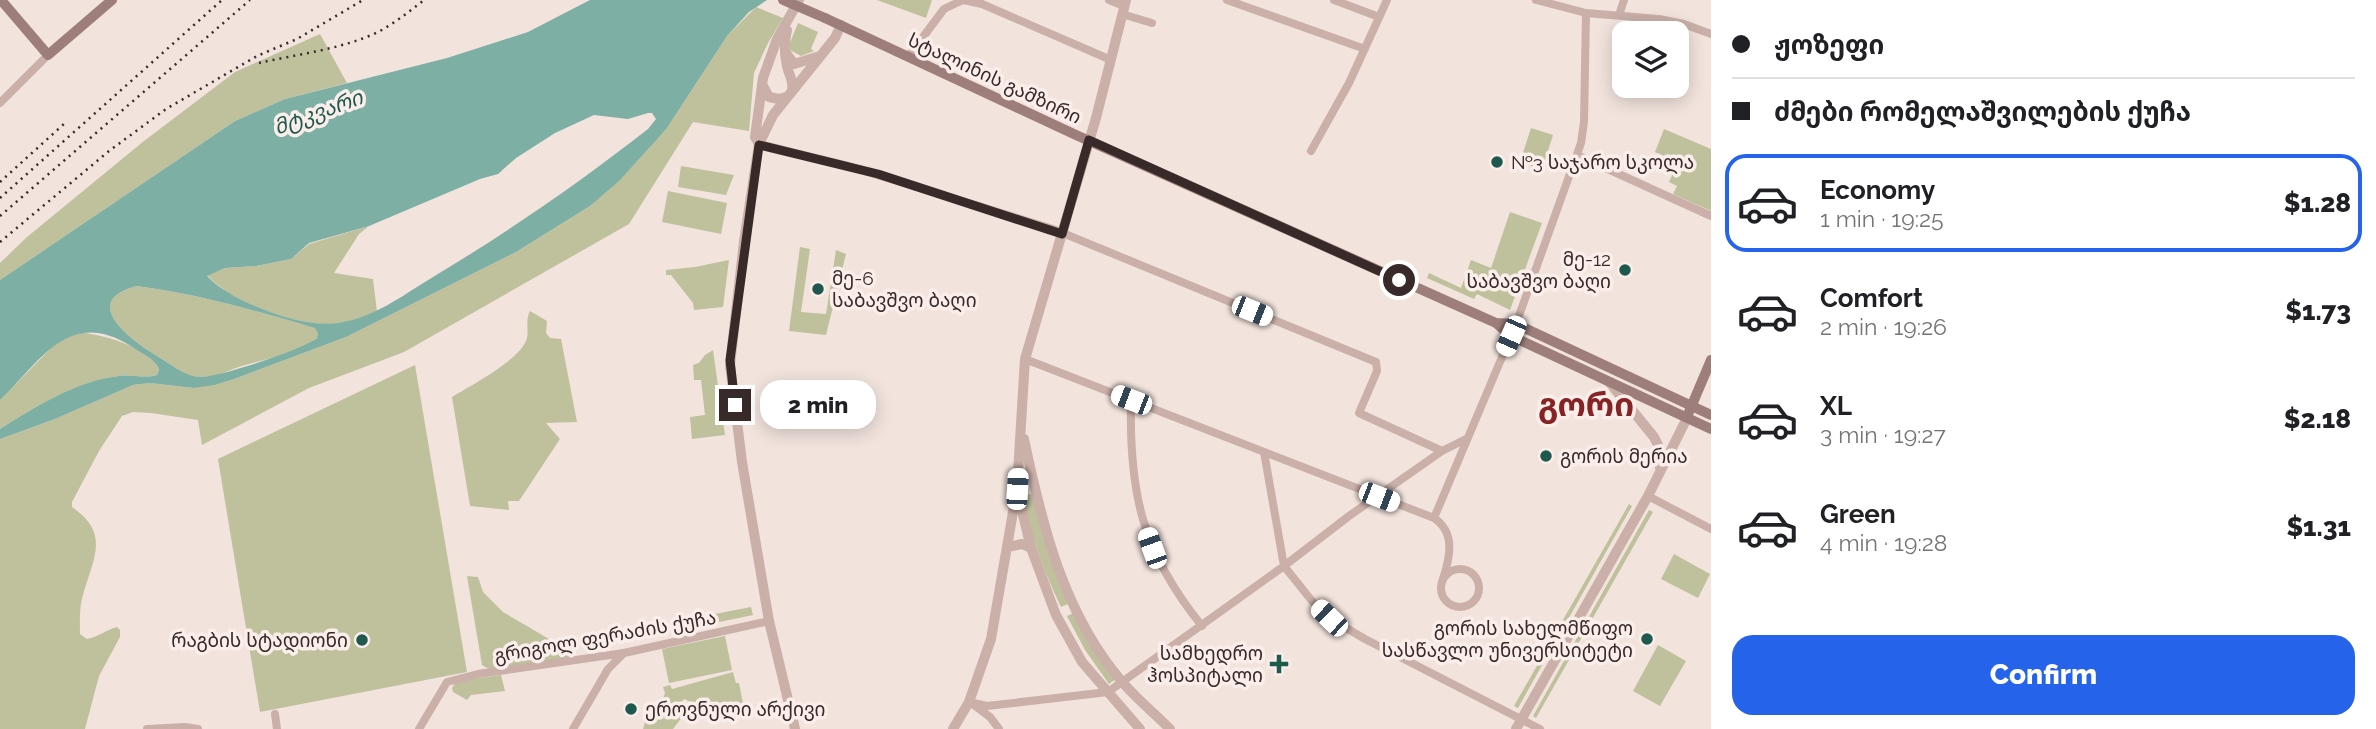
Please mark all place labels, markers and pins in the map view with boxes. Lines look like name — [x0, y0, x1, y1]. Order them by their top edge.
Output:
place label: №3 საჯარო სკოლა — [1511, 151, 1694, 175]
marker: №3 საჯარო სკოლა — [1489, 154, 1505, 170]
place label: მე-12 საბავშვო ბაღი — [1466, 248, 1611, 294]
marker: მე-12 საბავშვო ბაღი — [1617, 262, 1633, 278]
place label: მე-6 საბავშვო ბაღი — [832, 267, 977, 313]
marker: მე-6 საბავშვო ბაღი — [810, 281, 826, 297]
place label: გორის მერია — [1560, 445, 1688, 468]
marker: გორის მერია — [1538, 448, 1554, 464]
place label: გორის სახელმწიფო სასწავლო უნივერსიტეტი — [1382, 617, 1633, 663]
place label: რაგბის სტადიონი — [171, 629, 348, 653]
marker: გორის სახელმწიფო სასწავლო უნივერსიტეტი — [1639, 631, 1655, 647]
marker: რაგბის სტადიონი — [354, 632, 370, 648]
place label: სამხედრო ჰოსპიტალი — [1147, 642, 1263, 688]
marker: სამხედრო ჰოსპიტალი — [1269, 654, 1289, 674]
place label: ეროვნული არქივი — [645, 698, 826, 722]
marker: ეროვნული არქივი — [623, 701, 639, 717]

